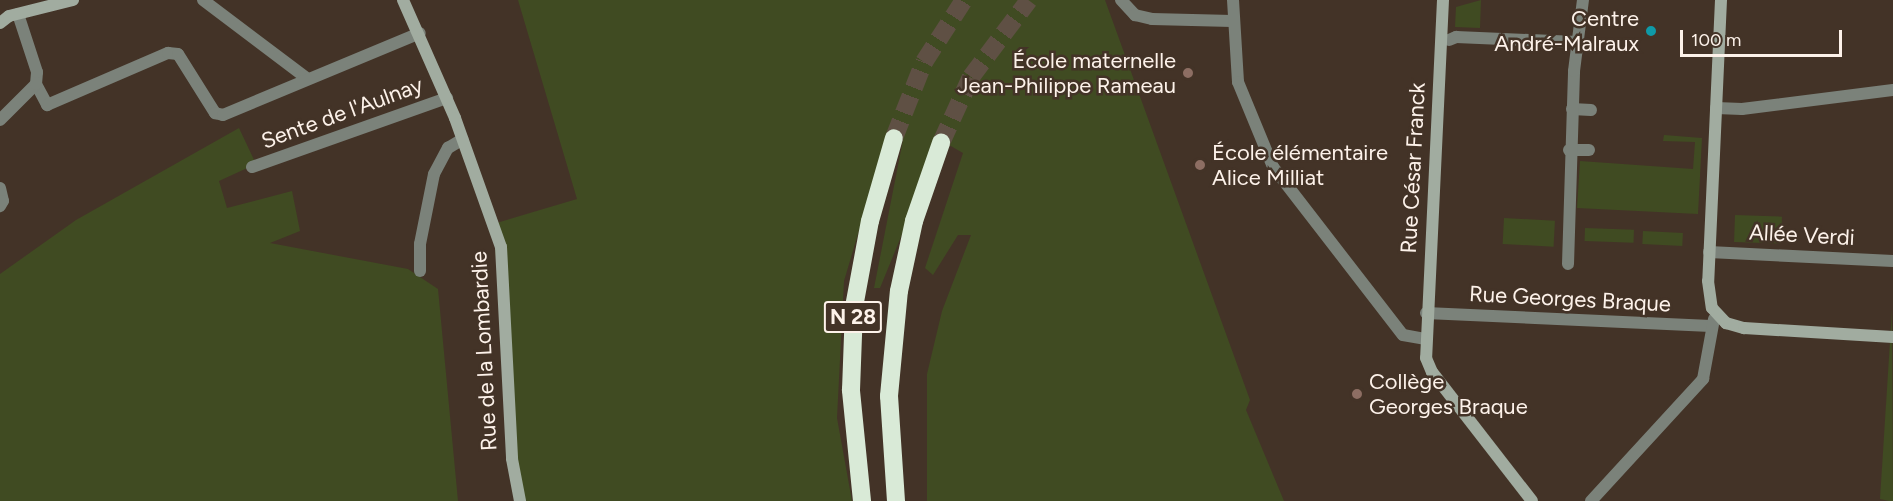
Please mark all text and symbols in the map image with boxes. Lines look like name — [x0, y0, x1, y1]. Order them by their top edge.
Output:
place label: Centre André-Malraux — [1494, 5, 1639, 56]
scale bar — [1683, 18, 1845, 56]
marker: Centre André-Malraux — [1644, 24, 1658, 38]
text: 100 m — [1691, 29, 1741, 51]
place label: École maternelle Jean-Philippe Rameau — [957, 47, 1176, 98]
marker: École maternelle Jean-Philippe Rameau — [1181, 66, 1195, 80]
street label: Sente de l'Aulnay — [258, 72, 426, 154]
street label: Rue César Franck — [1395, 82, 1431, 254]
place label: École élémentaire Alice Milliat — [1212, 139, 1388, 190]
marker: École élémentaire Alice Milliat — [1193, 158, 1207, 172]
street label: Allée Verdi — [1748, 219, 1856, 251]
street label: Rue de la Lombardie — [466, 251, 502, 451]
street label: Rue Georges Braque — [1468, 281, 1672, 317]
road number: N 28 — [823, 299, 883, 335]
place label: Collège Georges Braque — [1369, 368, 1528, 420]
marker: Collège Georges Braque — [1350, 387, 1364, 401]

